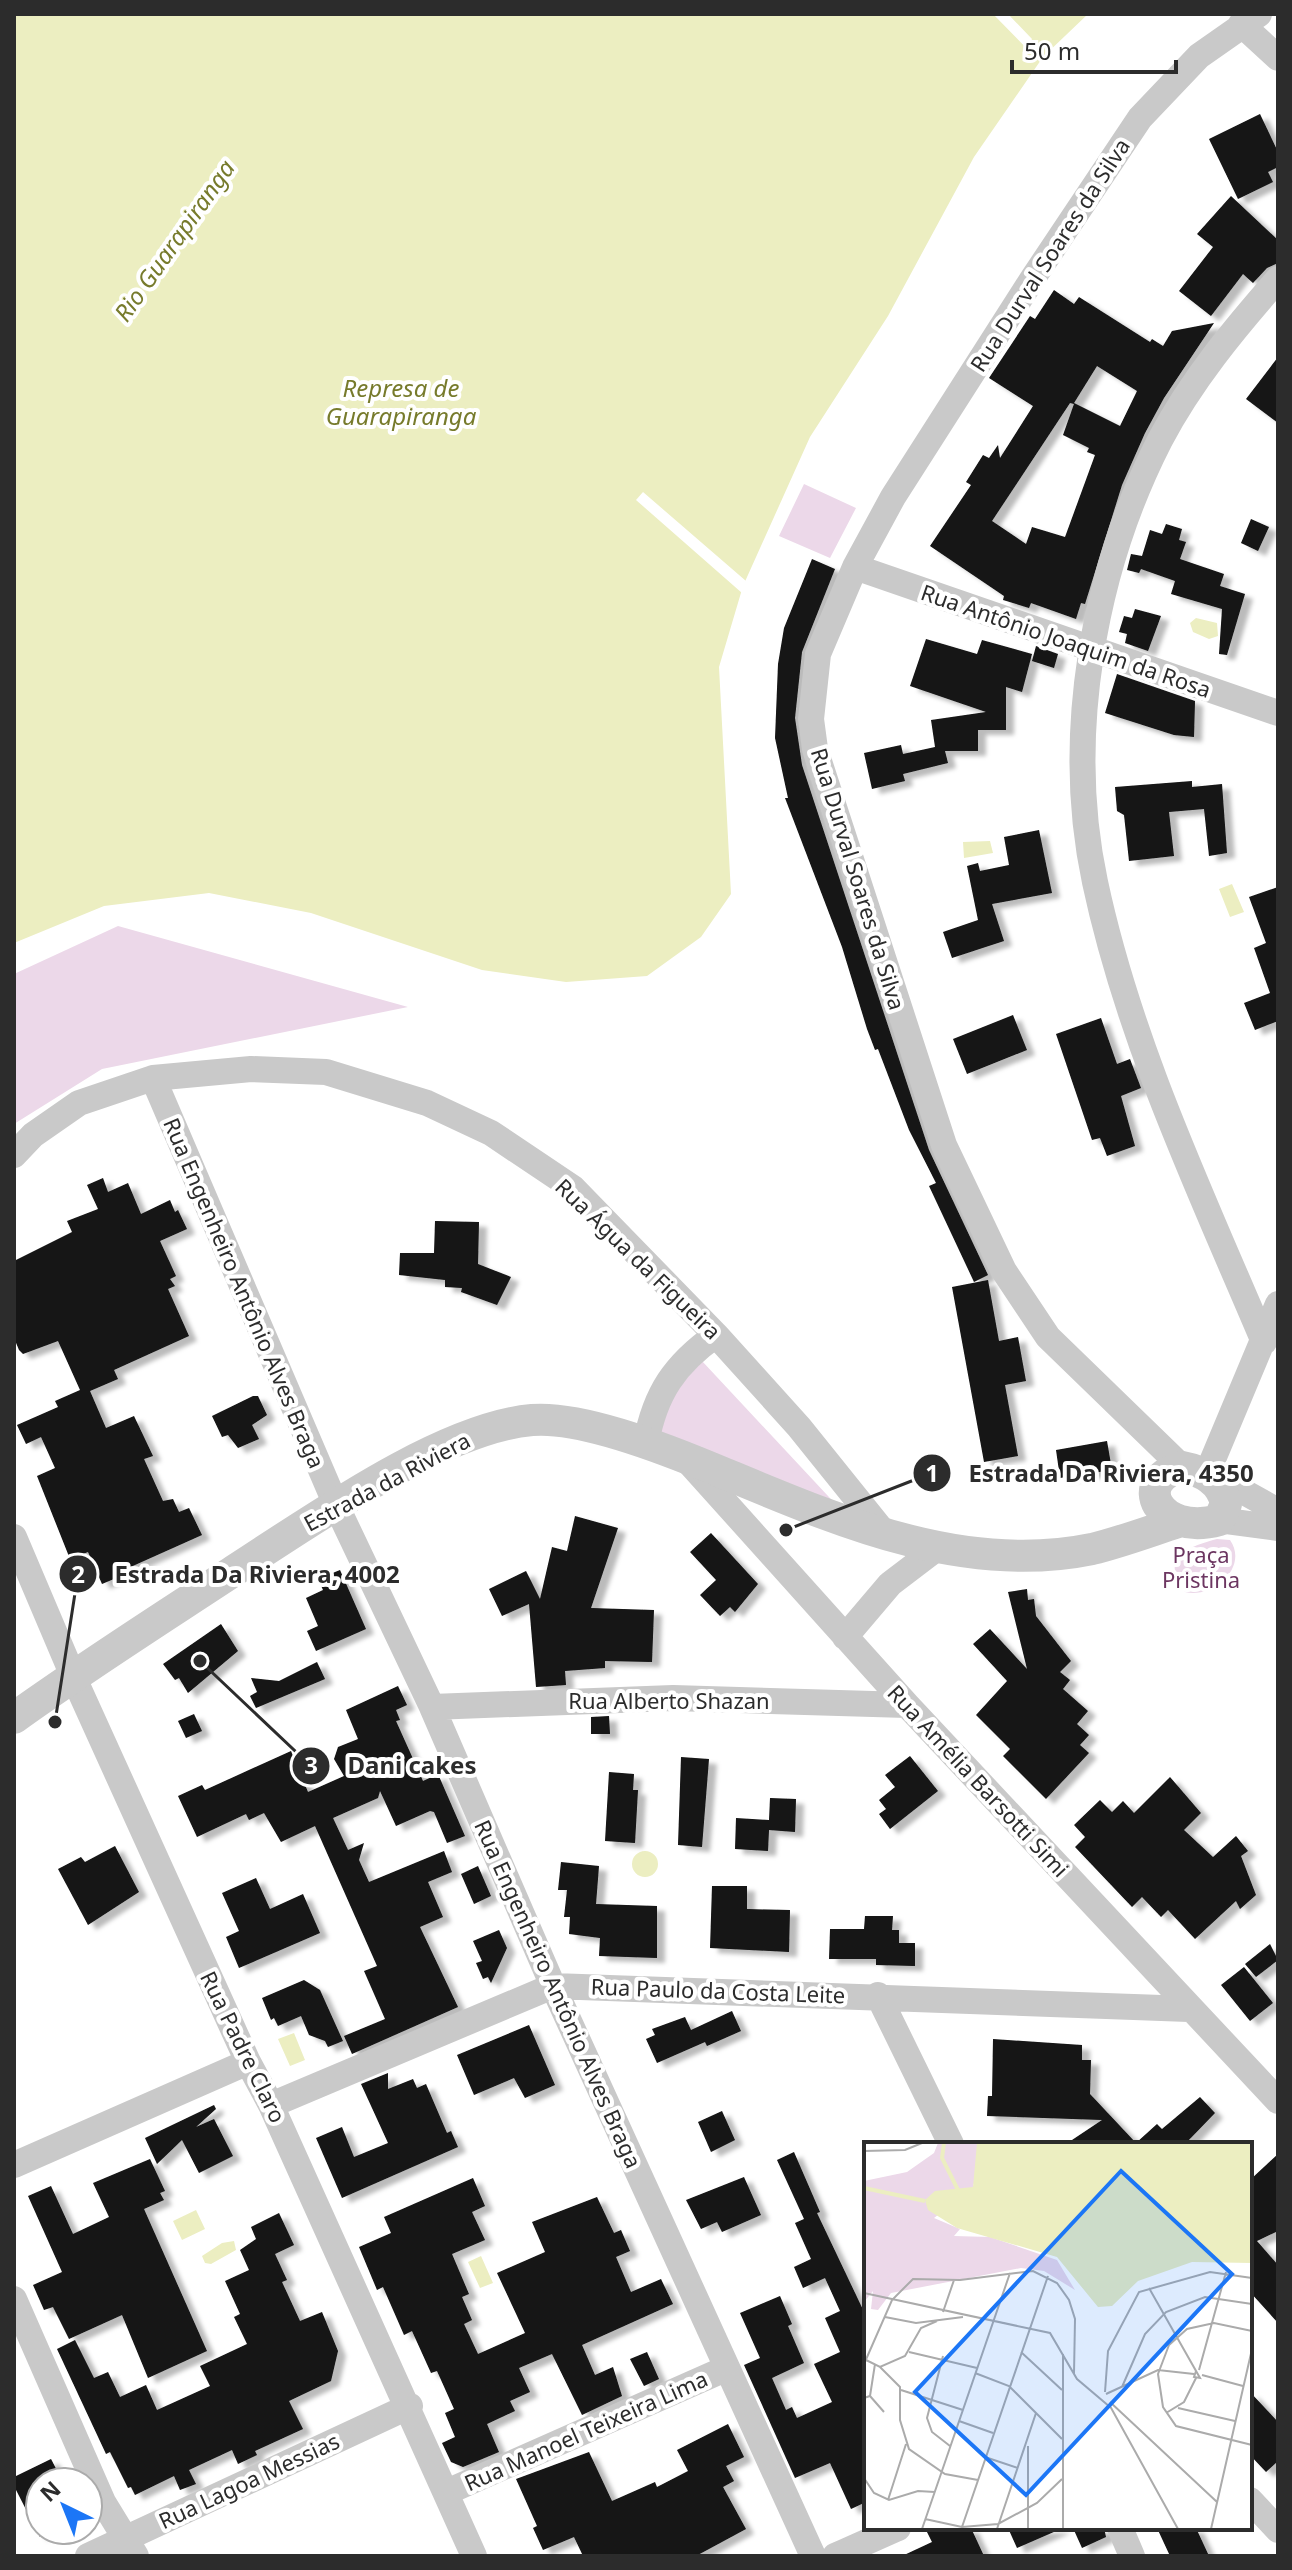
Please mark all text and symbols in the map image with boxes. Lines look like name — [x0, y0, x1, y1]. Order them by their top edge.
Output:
scale bar — [1012, 24, 1176, 74]
text: 50 m — [1024, 34, 1080, 67]
street label: Rua Durval Soares da Silva — [962, 132, 1136, 377]
water label: Rio Guarapiranga — [106, 152, 242, 328]
water label: Represa de Guarapiranga — [326, 371, 477, 432]
street label: Rua Antônio Joaquim da Rosa — [917, 576, 1215, 704]
street label: Rua Durval Soares da Silva — [805, 744, 913, 1013]
street label: Rua Engenheiro Antônio Alves Braga — [157, 1113, 333, 1472]
street label: Rua Água da Figueira — [549, 1171, 728, 1345]
street label: Estrada da Riviera — [298, 1425, 475, 1538]
callout: Estrada Da Riviera, 4350 — [912, 1449, 1270, 1497]
text: 1 — [925, 1456, 939, 1489]
text: Estrada Da Riviera, 4350 — [968, 1456, 1254, 1489]
park label: Praça Pristina — [1162, 1539, 1240, 1594]
callout: Estrada Da Riviera, 4002 — [58, 1550, 415, 1598]
text: 2 — [71, 1557, 85, 1590]
text: Estrada Da Riviera, 4002 — [114, 1557, 400, 1590]
street label: Rua Amélia Barsotti Simi — [882, 1678, 1076, 1883]
street label: Rua Alberto Shazan — [568, 1685, 770, 1715]
callout: Dani cakes — [291, 1742, 492, 1790]
text: 3 — [304, 1748, 318, 1781]
text: Dani cakes — [348, 1748, 476, 1781]
street label: Rua Engenheiro Antônio Alves Braga — [468, 1815, 649, 2172]
street label: Rua Padre Claro — [194, 1966, 294, 2127]
street label: Rua Paulo da Costa Leite — [590, 1971, 846, 2009]
inset map — [864, 2142, 1252, 2530]
street label: Rua Manoel Teixeira Lima — [459, 2363, 712, 2497]
street label: Rua Lagoa Messias — [153, 2425, 344, 2535]
north arrow — [24, 2466, 104, 2546]
text: N — [33, 2474, 66, 2508]

